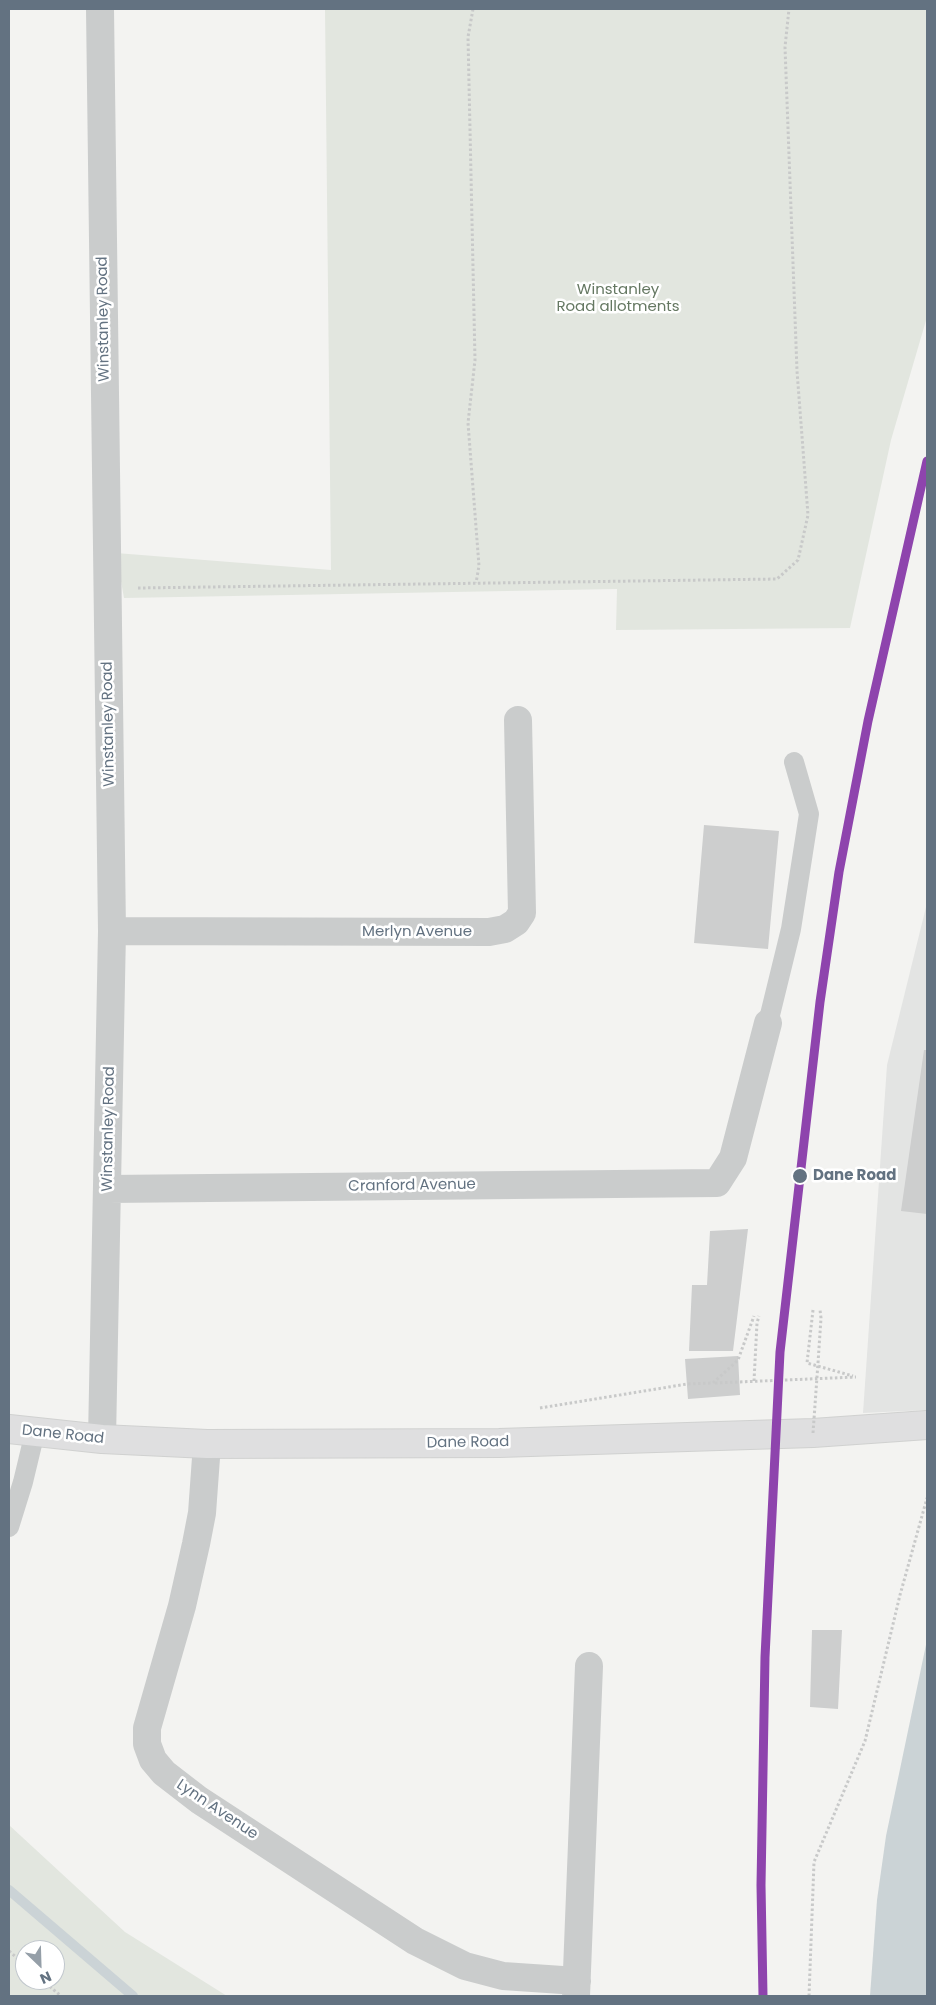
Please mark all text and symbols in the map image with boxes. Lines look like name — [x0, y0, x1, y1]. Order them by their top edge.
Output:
street label: Winstanley Road — [94, 256, 114, 382]
park label: Winstanley Road allotments — [556, 281, 680, 316]
street label: Winstanley Road — [99, 661, 119, 787]
street label: Merlyn Avenue — [362, 923, 472, 941]
street label: Winstanley Road — [99, 1066, 119, 1192]
marker: Dane Road — [791, 1167, 809, 1185]
place label: Dane Road — [813, 1167, 896, 1185]
street label: Cranford Avenue — [348, 1176, 476, 1196]
street label: Dane Road — [21, 1422, 105, 1448]
street label: Dane Road — [427, 1433, 509, 1453]
street label: Lynn Avenue — [173, 1776, 261, 1844]
north arrow — [15, 1940, 65, 1990]
text: N — [37, 1967, 55, 1989]

